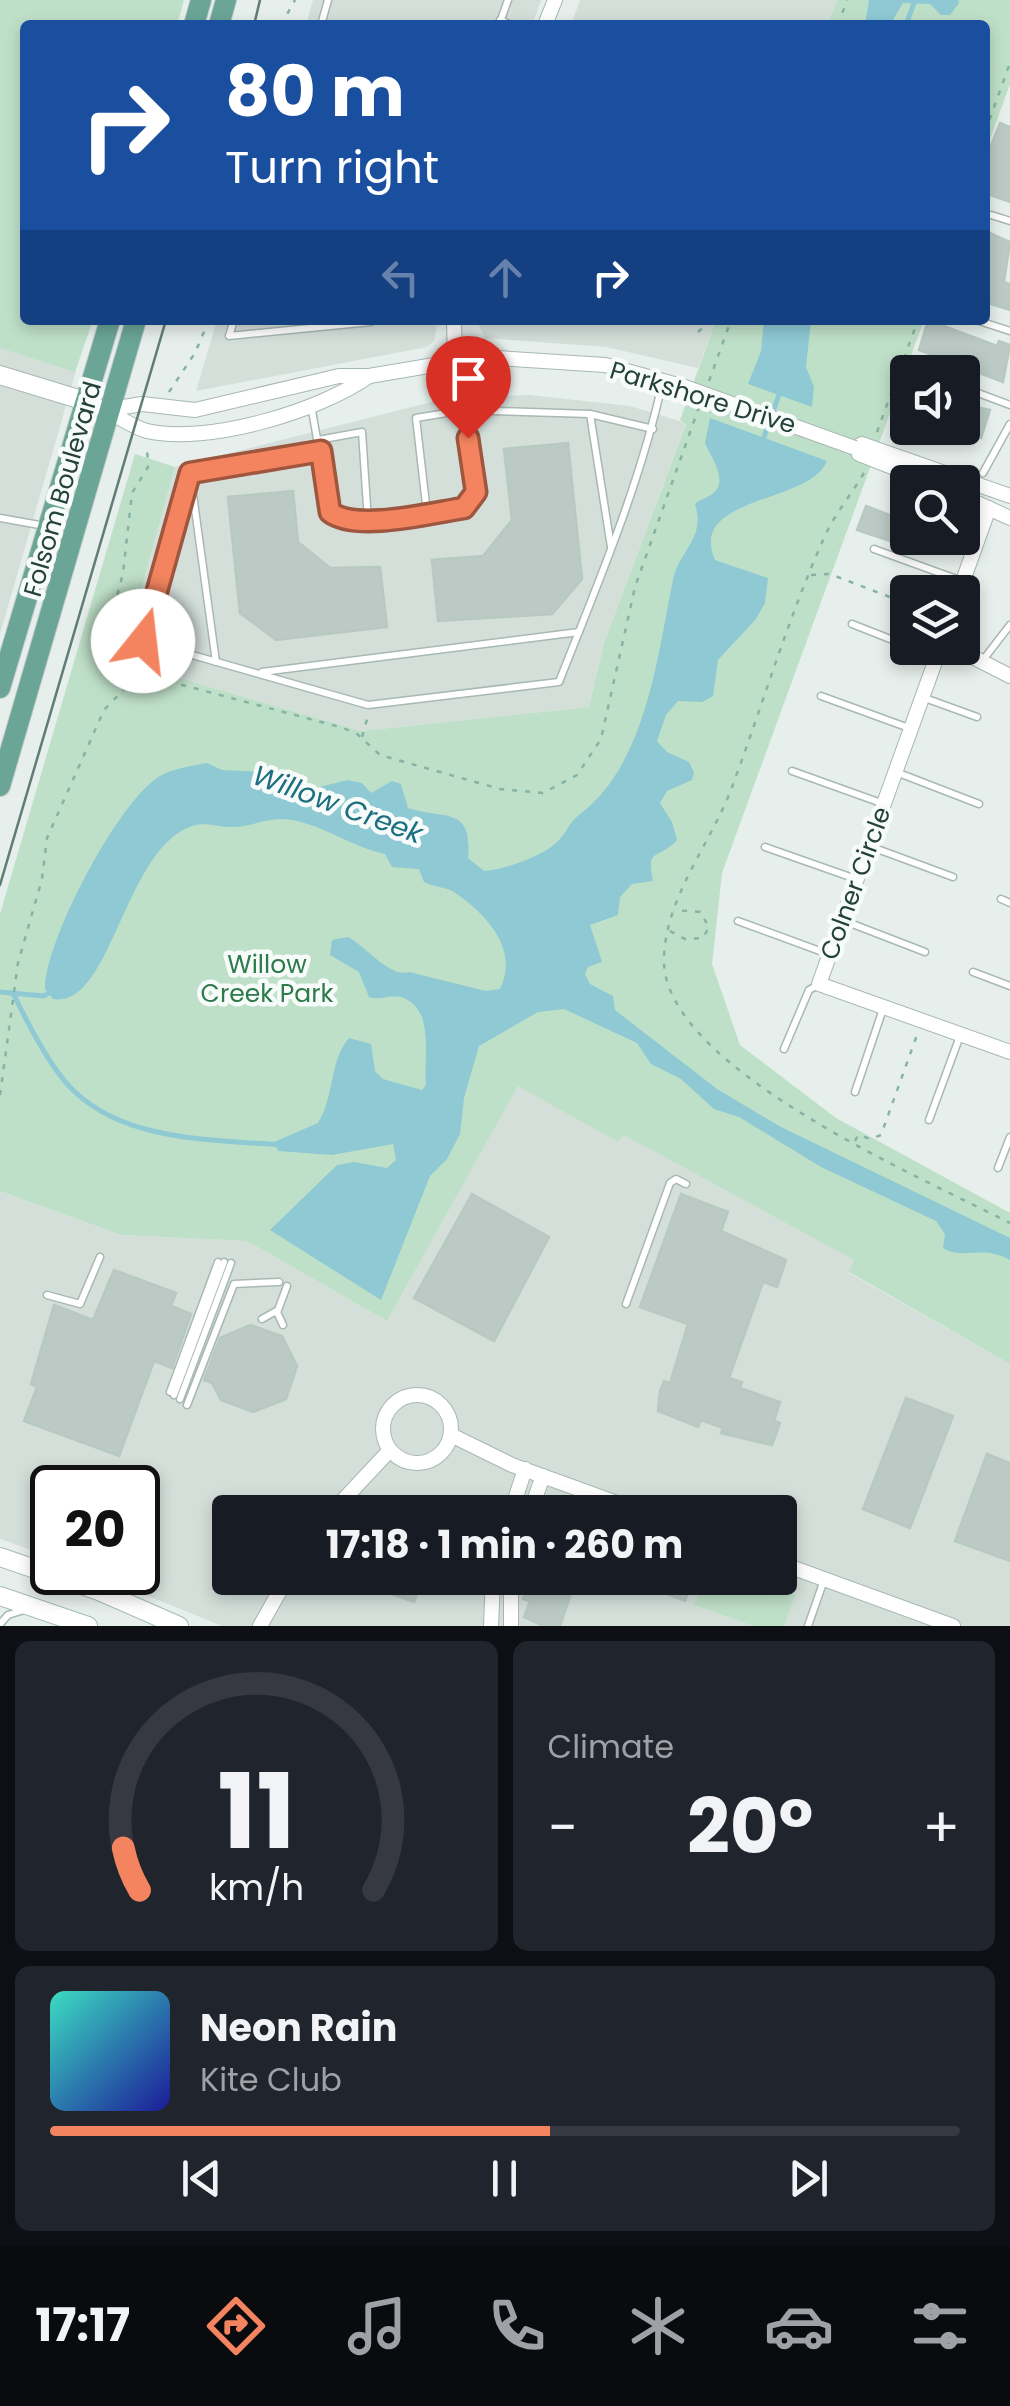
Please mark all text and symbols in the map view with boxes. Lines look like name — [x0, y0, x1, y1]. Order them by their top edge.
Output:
text: 80 m — [225, 42, 405, 141]
icon: right — [60, 60, 190, 190]
text: Turn right — [225, 136, 439, 199]
icon: left — [373, 250, 428, 305]
icon: ahead — [478, 250, 533, 305]
icon: right — [583, 250, 638, 305]
pin — [426, 336, 511, 439]
icon: arrive — [441, 351, 496, 406]
street label: Parkshore Drive — [606, 353, 800, 442]
map controls — [890, 355, 980, 665]
button: sound — [890, 355, 980, 445]
street label: Folsom Boulevard — [15, 377, 110, 601]
button: search — [890, 465, 980, 555]
button: layers — [890, 575, 980, 665]
position arrow — [91, 589, 195, 693]
water label: Willow Creek — [247, 756, 430, 854]
street label: Colner Circle — [812, 802, 899, 965]
park label: Willow Creek Park — [201, 947, 333, 1011]
speed limit sign: 20 — [30, 1465, 160, 1595]
text: 17:18 · 1 min · 260 m — [326, 1518, 683, 1571]
text: Climate — [548, 1724, 674, 1769]
text: 11 — [217, 1739, 295, 1884]
text: 20° — [687, 1774, 813, 1879]
text: − — [548, 1789, 578, 1866]
text: + — [922, 1789, 960, 1866]
text: km/h — [209, 1862, 304, 1913]
text: Neon Rain — [200, 2001, 397, 2054]
text: Kite Club — [200, 2057, 342, 2102]
icon: previous — [174, 2151, 229, 2206]
icon: pause — [477, 2151, 532, 2206]
icon: next — [781, 2151, 836, 2206]
icon: directions — [201, 2291, 271, 2361]
icon: music — [342, 2291, 412, 2361]
icon: phone — [482, 2291, 552, 2361]
icon: climate — [623, 2291, 693, 2361]
icon: car — [764, 2291, 834, 2361]
icon: filters — [905, 2291, 975, 2361]
text: 17:17 — [35, 2294, 130, 2357]

